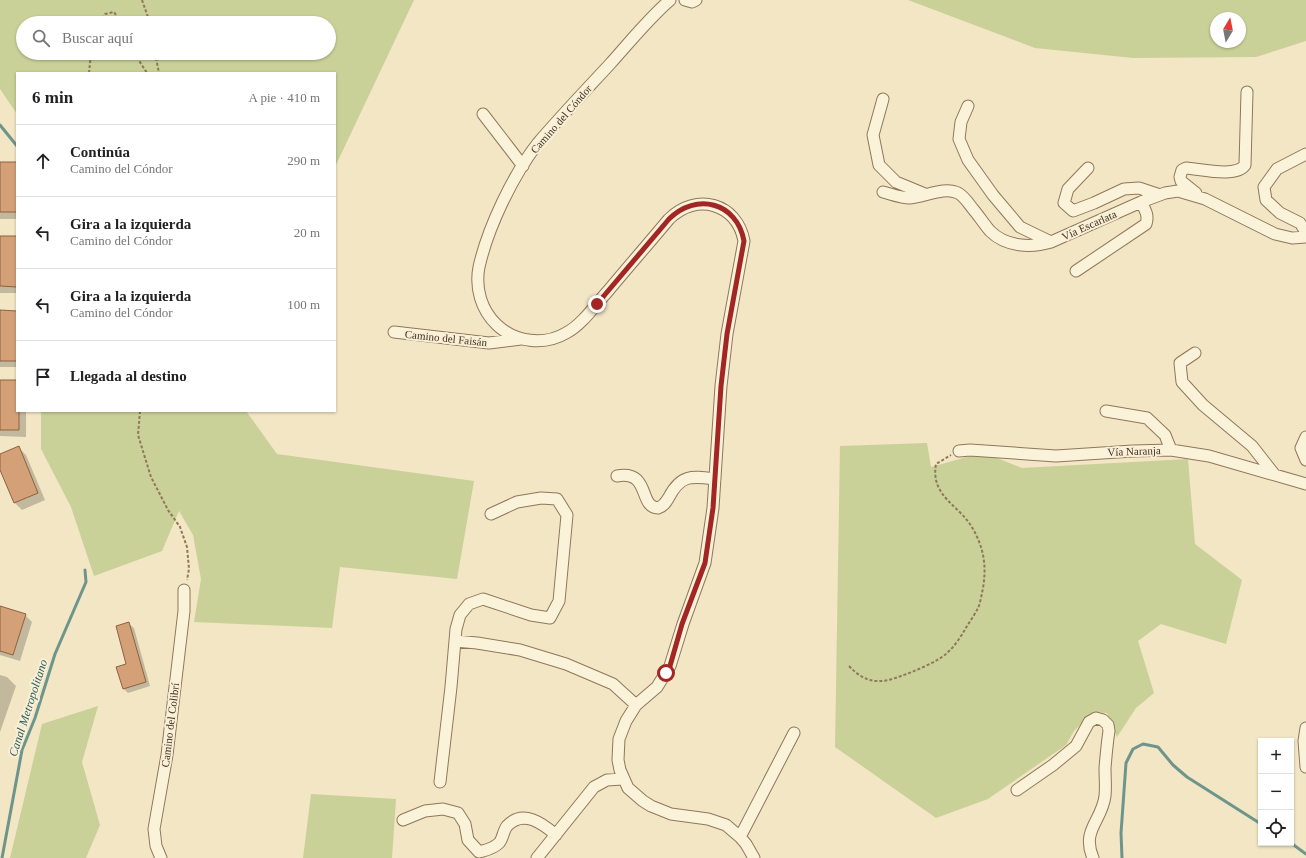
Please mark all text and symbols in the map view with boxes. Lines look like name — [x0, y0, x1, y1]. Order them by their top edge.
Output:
north arrow — [1210, 12, 1246, 48]
search box — [16, 16, 336, 60]
icon: search — [30, 27, 52, 49]
text: Buscar aquí — [62, 30, 133, 46]
street label: Camino del Cóndor — [528, 82, 594, 156]
text: 6 min — [32, 88, 73, 107]
text: A pie · 410 m — [249, 90, 320, 105]
text: Continúa — [70, 144, 130, 160]
icon: ahead — [32, 150, 54, 172]
text: 290 m — [287, 153, 320, 168]
text: Camino del Cóndor — [70, 161, 173, 176]
street label: Vía Escarlata — [1060, 207, 1118, 242]
text: Gira a la izquierda — [70, 216, 191, 232]
icon: left — [32, 222, 54, 244]
text: 20 m — [294, 225, 320, 240]
text: Camino del Cóndor — [70, 233, 173, 248]
text: Gira a la izquierda — [70, 288, 191, 304]
icon: left — [32, 294, 54, 316]
route end — [588, 295, 606, 313]
text: 100 m — [287, 297, 320, 312]
text: Camino del Cóndor — [70, 305, 173, 320]
street label: Camino del Faisán — [404, 328, 488, 348]
icon: arrive — [32, 366, 54, 388]
text: Llegada al destino — [70, 368, 187, 384]
street label: Vía Naranja — [1107, 444, 1161, 458]
water label: Canal Metropolitano — [6, 658, 50, 758]
route start — [657, 664, 675, 682]
street label: Camino del Colibrí — [159, 682, 181, 768]
map controls — [1258, 738, 1294, 846]
button: + — [1258, 738, 1294, 774]
button: − — [1258, 774, 1294, 810]
button: locate — [1258, 810, 1294, 846]

